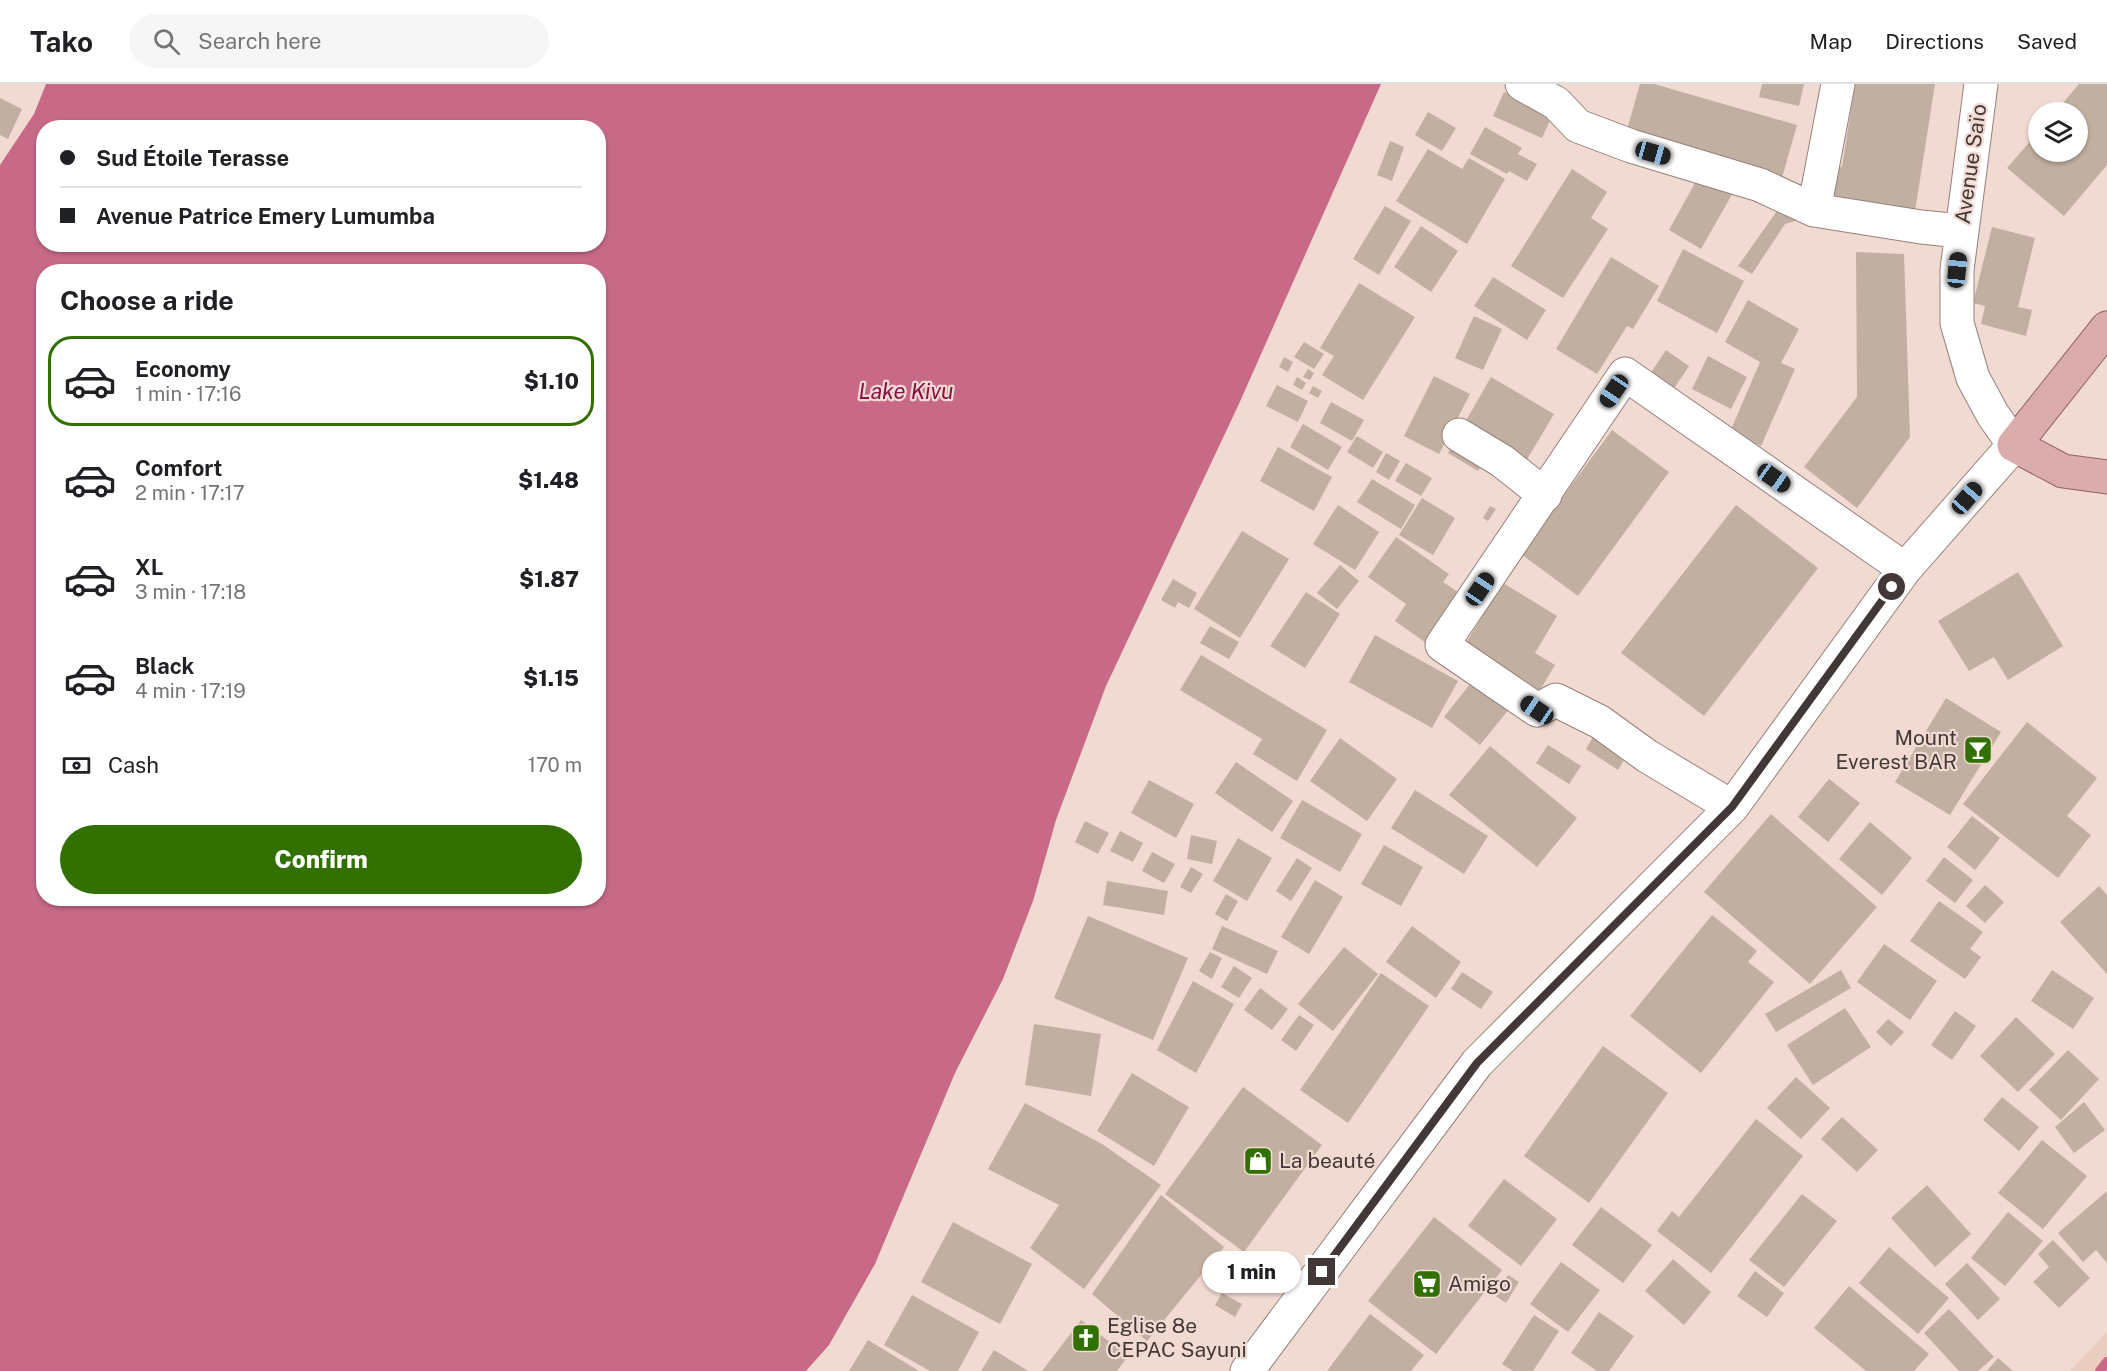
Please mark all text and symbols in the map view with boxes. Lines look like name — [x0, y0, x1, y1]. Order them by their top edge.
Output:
search box — [129, 14, 549, 68]
text: Tako — [30, 25, 93, 58]
icon: search — [150, 25, 183, 58]
text: Search here — [198, 28, 322, 54]
text: Map — [1810, 29, 1852, 54]
text: Directions — [1885, 29, 1984, 54]
text: Saved — [2017, 29, 2077, 54]
street label: Avenue Saïo — [1950, 102, 1991, 226]
map controls — [2028, 102, 2088, 162]
button: layers — [2028, 102, 2088, 162]
car — [1633, 139, 1673, 167]
text: Sud Étoile Terasse — [96, 145, 289, 171]
text: Avenue Patrice Emery Lumumba — [96, 203, 435, 229]
car — [1946, 251, 1968, 289]
text: Choose a ride — [60, 284, 234, 316]
icon: car — [63, 354, 117, 408]
text: Economy — [135, 356, 231, 382]
text: $1.10 — [524, 368, 579, 394]
car — [1596, 371, 1632, 411]
water label: Lake Kivu — [859, 378, 953, 404]
text: 1 min · 17:16 — [135, 382, 241, 406]
icon: car — [63, 453, 117, 507]
text: Comfort — [135, 455, 222, 481]
car — [1754, 460, 1794, 496]
text: $1.48 — [518, 467, 579, 493]
car — [1948, 479, 1986, 517]
text: 2 min · 17:17 — [135, 481, 245, 505]
icon: car — [63, 552, 117, 606]
text: XL — [135, 554, 163, 580]
text: $1.87 — [519, 566, 579, 592]
car — [1462, 569, 1498, 609]
route start — [1878, 573, 1905, 600]
text: 3 min · 17:18 — [135, 580, 246, 604]
icon: car — [63, 651, 117, 705]
text: Black — [135, 653, 194, 679]
text: $1.15 — [523, 665, 579, 691]
text: 4 min · 17:19 — [135, 679, 246, 703]
car — [1517, 692, 1557, 728]
place label: Mount Everest BAR — [1835, 725, 1957, 774]
bar icon: Mount Everest BAR — [1962, 734, 1994, 766]
icon: cash — [60, 749, 93, 782]
text: Cash — [108, 752, 159, 778]
text: 170 m — [528, 753, 582, 777]
button: Confirm — [60, 825, 582, 894]
shop icon: La beauté — [1242, 1145, 1274, 1177]
place label: La beauté — [1279, 1148, 1375, 1173]
callout: 1 min — [1202, 1251, 1301, 1293]
route end — [1308, 1258, 1335, 1285]
text: 1 min — [1227, 1260, 1276, 1284]
supermarket icon: Amigo — [1411, 1268, 1443, 1300]
place label: Amigo — [1448, 1271, 1511, 1296]
place label: Eglise 8e CEPAC Sayuni — [1107, 1313, 1247, 1362]
church icon: Eglise 8e CEPAC Sayuni — [1070, 1322, 1102, 1354]

